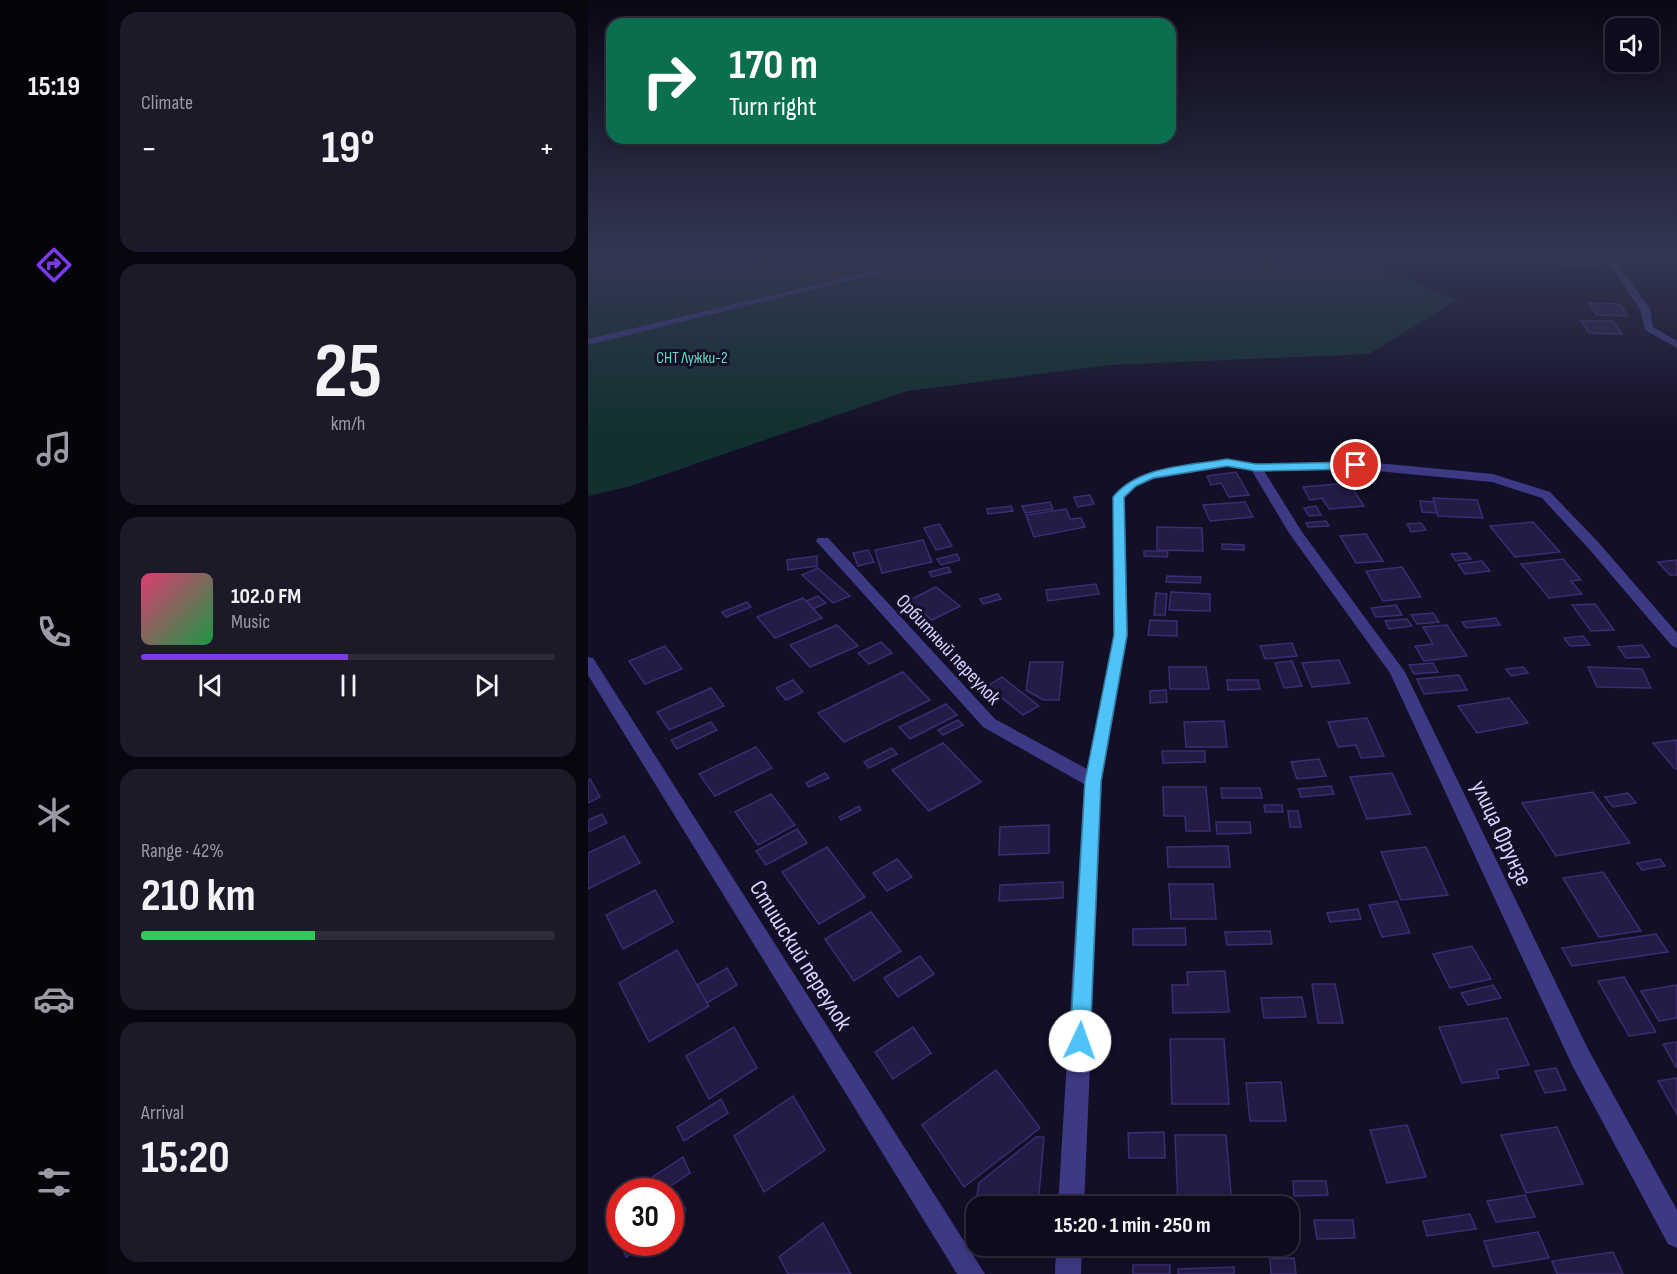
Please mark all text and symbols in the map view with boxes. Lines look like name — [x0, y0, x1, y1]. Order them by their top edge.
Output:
map controls — [1605, 18, 1659, 72]
button: sound — [1605, 18, 1659, 72]
text: 170 m — [729, 40, 818, 91]
icon: right — [630, 42, 708, 120]
text: 15:19 — [28, 71, 80, 103]
text: Climate — [141, 91, 193, 115]
text: Turn right — [729, 91, 816, 123]
text: 19° — [321, 121, 375, 176]
text: − — [141, 129, 157, 169]
text: + — [539, 129, 555, 169]
icon: directions — [33, 244, 75, 286]
text: 25 — [314, 326, 382, 419]
park label: СНТ Лужки-2 — [656, 349, 728, 368]
text: km/h — [331, 412, 365, 436]
icon: music — [33, 428, 75, 470]
pin — [1330, 439, 1381, 490]
icon: arrive — [1339, 448, 1372, 481]
text: 102.0 FM — [231, 583, 301, 610]
street label: Орбитный переулок — [891, 589, 1006, 710]
text: Music — [231, 610, 270, 634]
icon: phone — [33, 611, 75, 653]
icon: previous — [194, 669, 227, 702]
icon: pause — [332, 669, 365, 702]
icon: next — [470, 669, 503, 702]
street label: улица Фрунзе — [1464, 776, 1539, 891]
icon: climate — [33, 794, 75, 836]
text: Range · 42% — [141, 839, 224, 863]
text: 210 km — [141, 869, 256, 924]
street label: Стишский переулок — [743, 875, 859, 1036]
icon: car — [33, 978, 75, 1020]
position arrow — [1048, 1009, 1112, 1073]
text: Arrival — [141, 1101, 184, 1125]
text: 15:20 — [141, 1131, 230, 1186]
icon: filters — [33, 1161, 75, 1203]
speed limit sign: 30 — [606, 1178, 684, 1256]
text: 15:20 · 1 min · 250 m — [1054, 1212, 1211, 1239]

